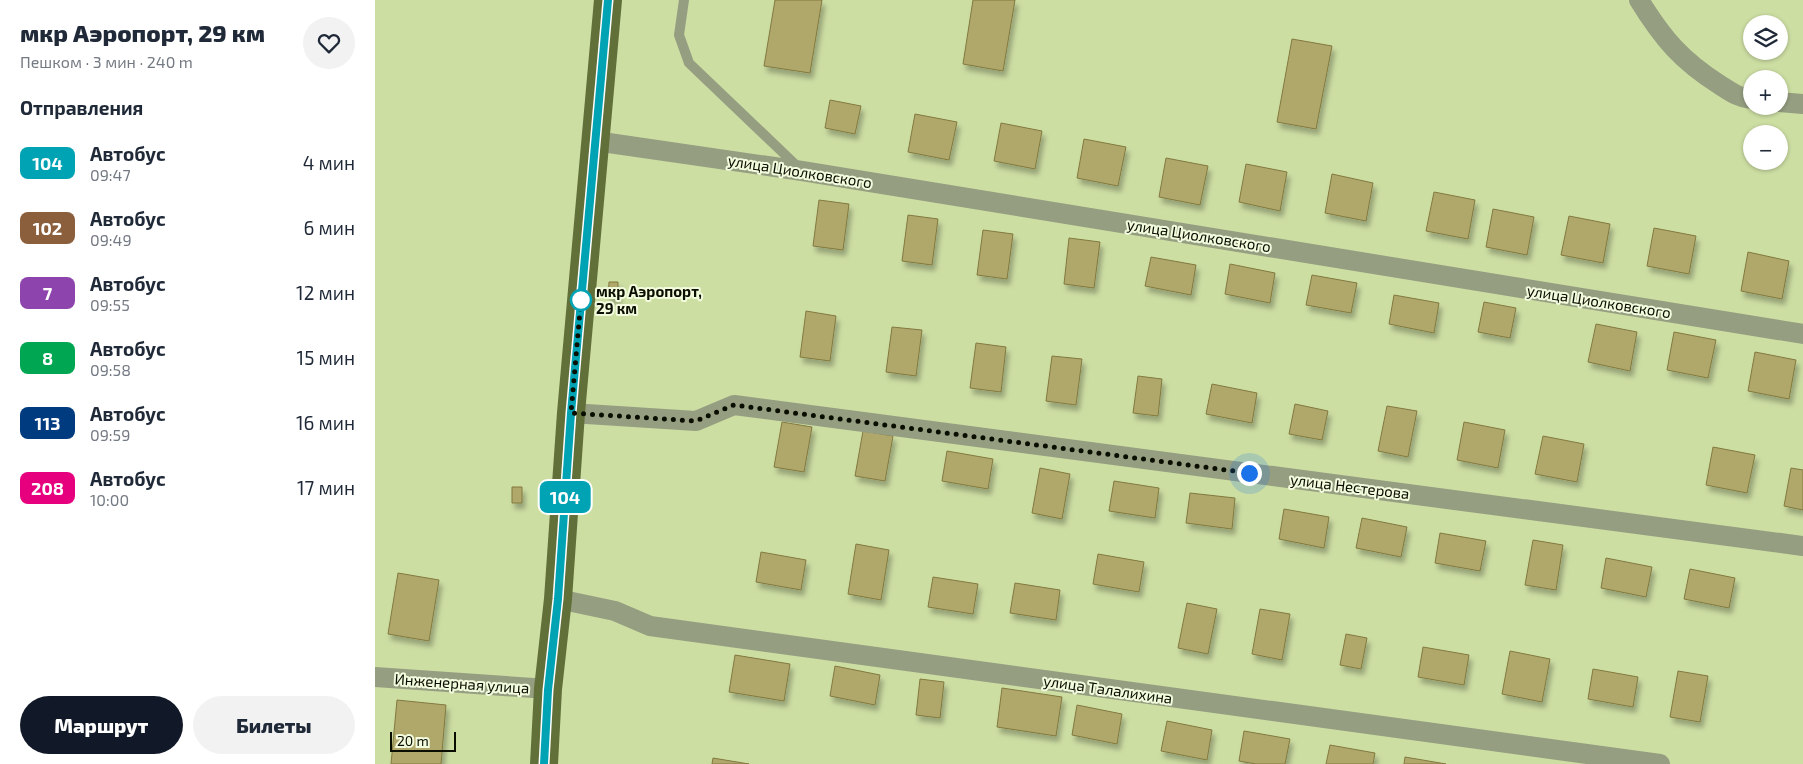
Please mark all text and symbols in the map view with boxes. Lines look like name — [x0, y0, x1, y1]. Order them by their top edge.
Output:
map controls — [1743, 15, 1788, 170]
button: layers — [1743, 15, 1788, 60]
button: heart — [303, 17, 355, 69]
text: мкр Аэропорт, 29 км — [20, 18, 265, 47]
text: Пешком · 3 мин · 240 m — [20, 52, 193, 71]
button: + — [1743, 70, 1788, 115]
text: Отправления — [20, 96, 143, 119]
button: − — [1743, 125, 1788, 170]
text: Автобус — [90, 142, 166, 165]
text: 4 мин — [303, 151, 355, 174]
street label: улица Циолковского — [727, 151, 873, 192]
text: 104 — [32, 152, 63, 174]
text: 09:47 — [90, 165, 131, 184]
text: Автобус — [90, 207, 166, 230]
street label: улица Циолковского — [1126, 215, 1272, 256]
text: 6 мин — [303, 216, 355, 239]
text: 102 — [33, 217, 62, 239]
text: 09:49 — [90, 230, 132, 249]
text: Автобус — [90, 272, 166, 295]
text: 12 мин — [296, 281, 355, 304]
street label: улица Циолковского — [1526, 281, 1672, 322]
text: 7 — [43, 282, 52, 304]
place label: мкр Аэропорт, 29 км — [596, 282, 702, 317]
marker: мкр Аэропорт, 29 км — [570, 289, 592, 311]
text: 09:55 — [90, 295, 130, 314]
text: Автобус — [90, 337, 166, 360]
text: 15 мин — [297, 346, 355, 369]
text: 8 — [42, 347, 53, 369]
text: 09:58 — [90, 360, 131, 379]
text: Автобус — [90, 402, 166, 425]
text: 16 мин — [296, 411, 355, 434]
text: 113 — [35, 412, 60, 434]
text: 09:59 — [90, 425, 130, 444]
your location — [1237, 461, 1262, 486]
text: Автобус — [90, 467, 166, 490]
street label: улица Нестерова — [1289, 470, 1411, 503]
text: 17 мин — [297, 476, 355, 499]
text: 208 — [31, 477, 64, 499]
line badge: 104 — [536, 481, 594, 513]
text: 104 — [550, 486, 580, 508]
text: 10:00 — [90, 490, 129, 509]
street label: Инженерная улица — [394, 669, 530, 698]
street label: улица Талалихина — [1042, 671, 1174, 708]
button: Маршрут — [20, 696, 183, 754]
button: Билеты — [193, 696, 355, 754]
scale bar — [390, 729, 456, 752]
text: 20 m — [397, 732, 429, 749]

